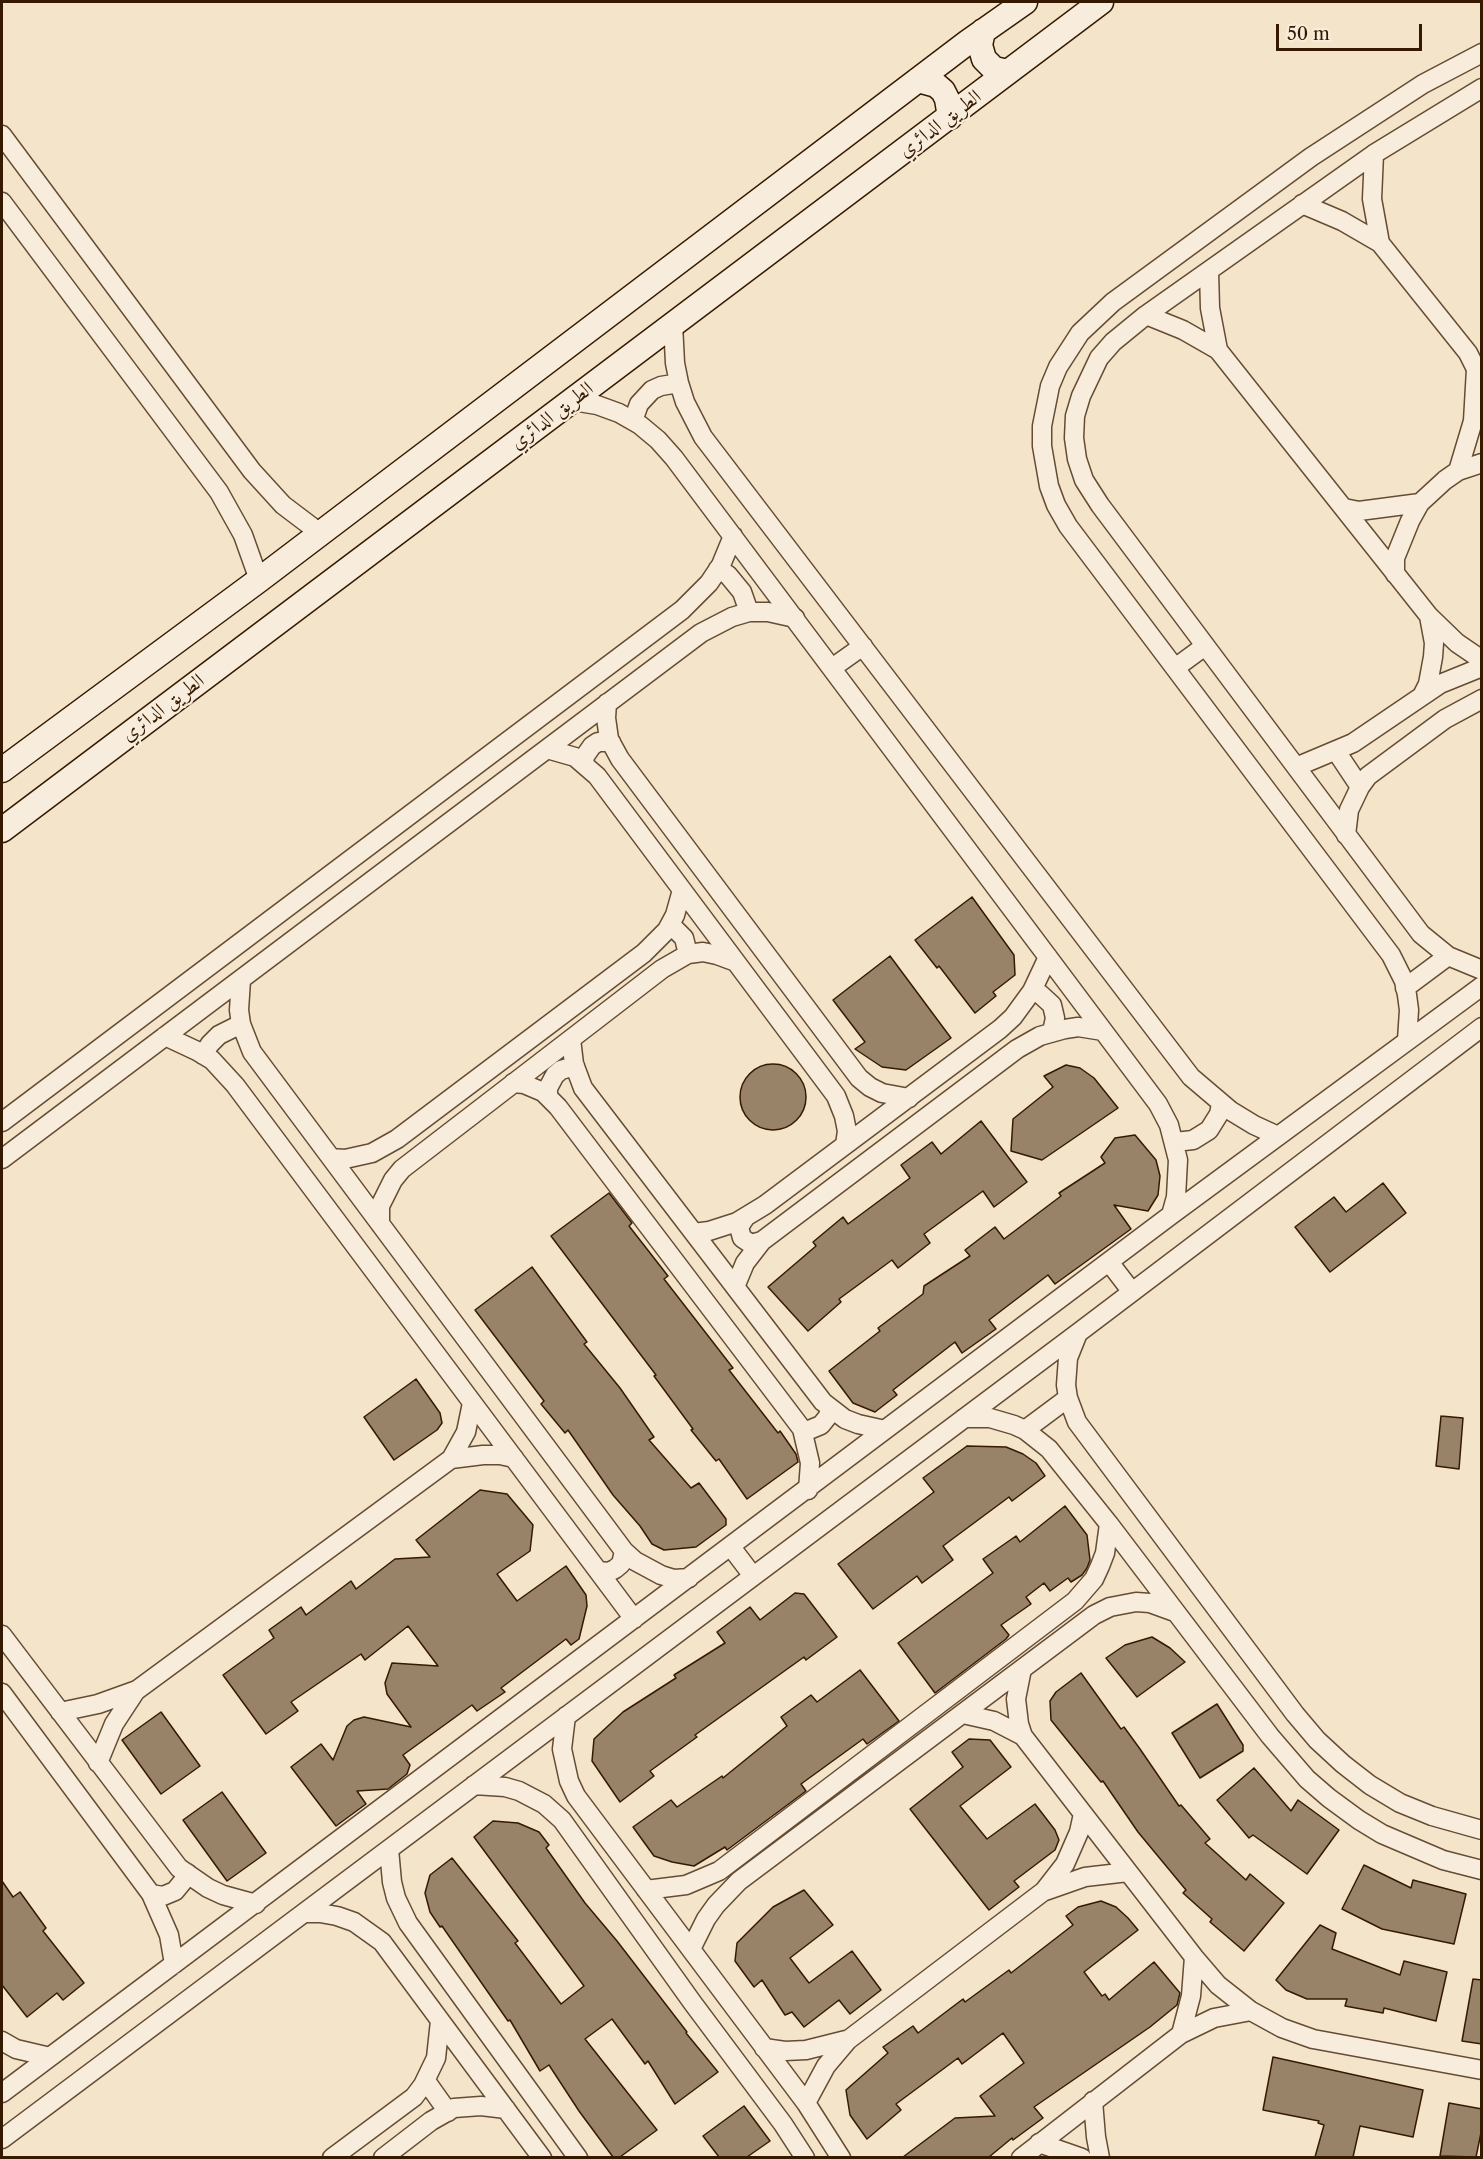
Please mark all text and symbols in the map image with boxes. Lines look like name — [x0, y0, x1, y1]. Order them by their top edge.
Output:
scale bar — [1279, 12, 1424, 50]
text: 50 m — [1287, 23, 1330, 45]
street label: الطريق الدائري — [894, 85, 986, 163]
street label: الطريق الدائري — [506, 377, 598, 455]
street label: الطريق الدائري — [117, 669, 209, 747]

